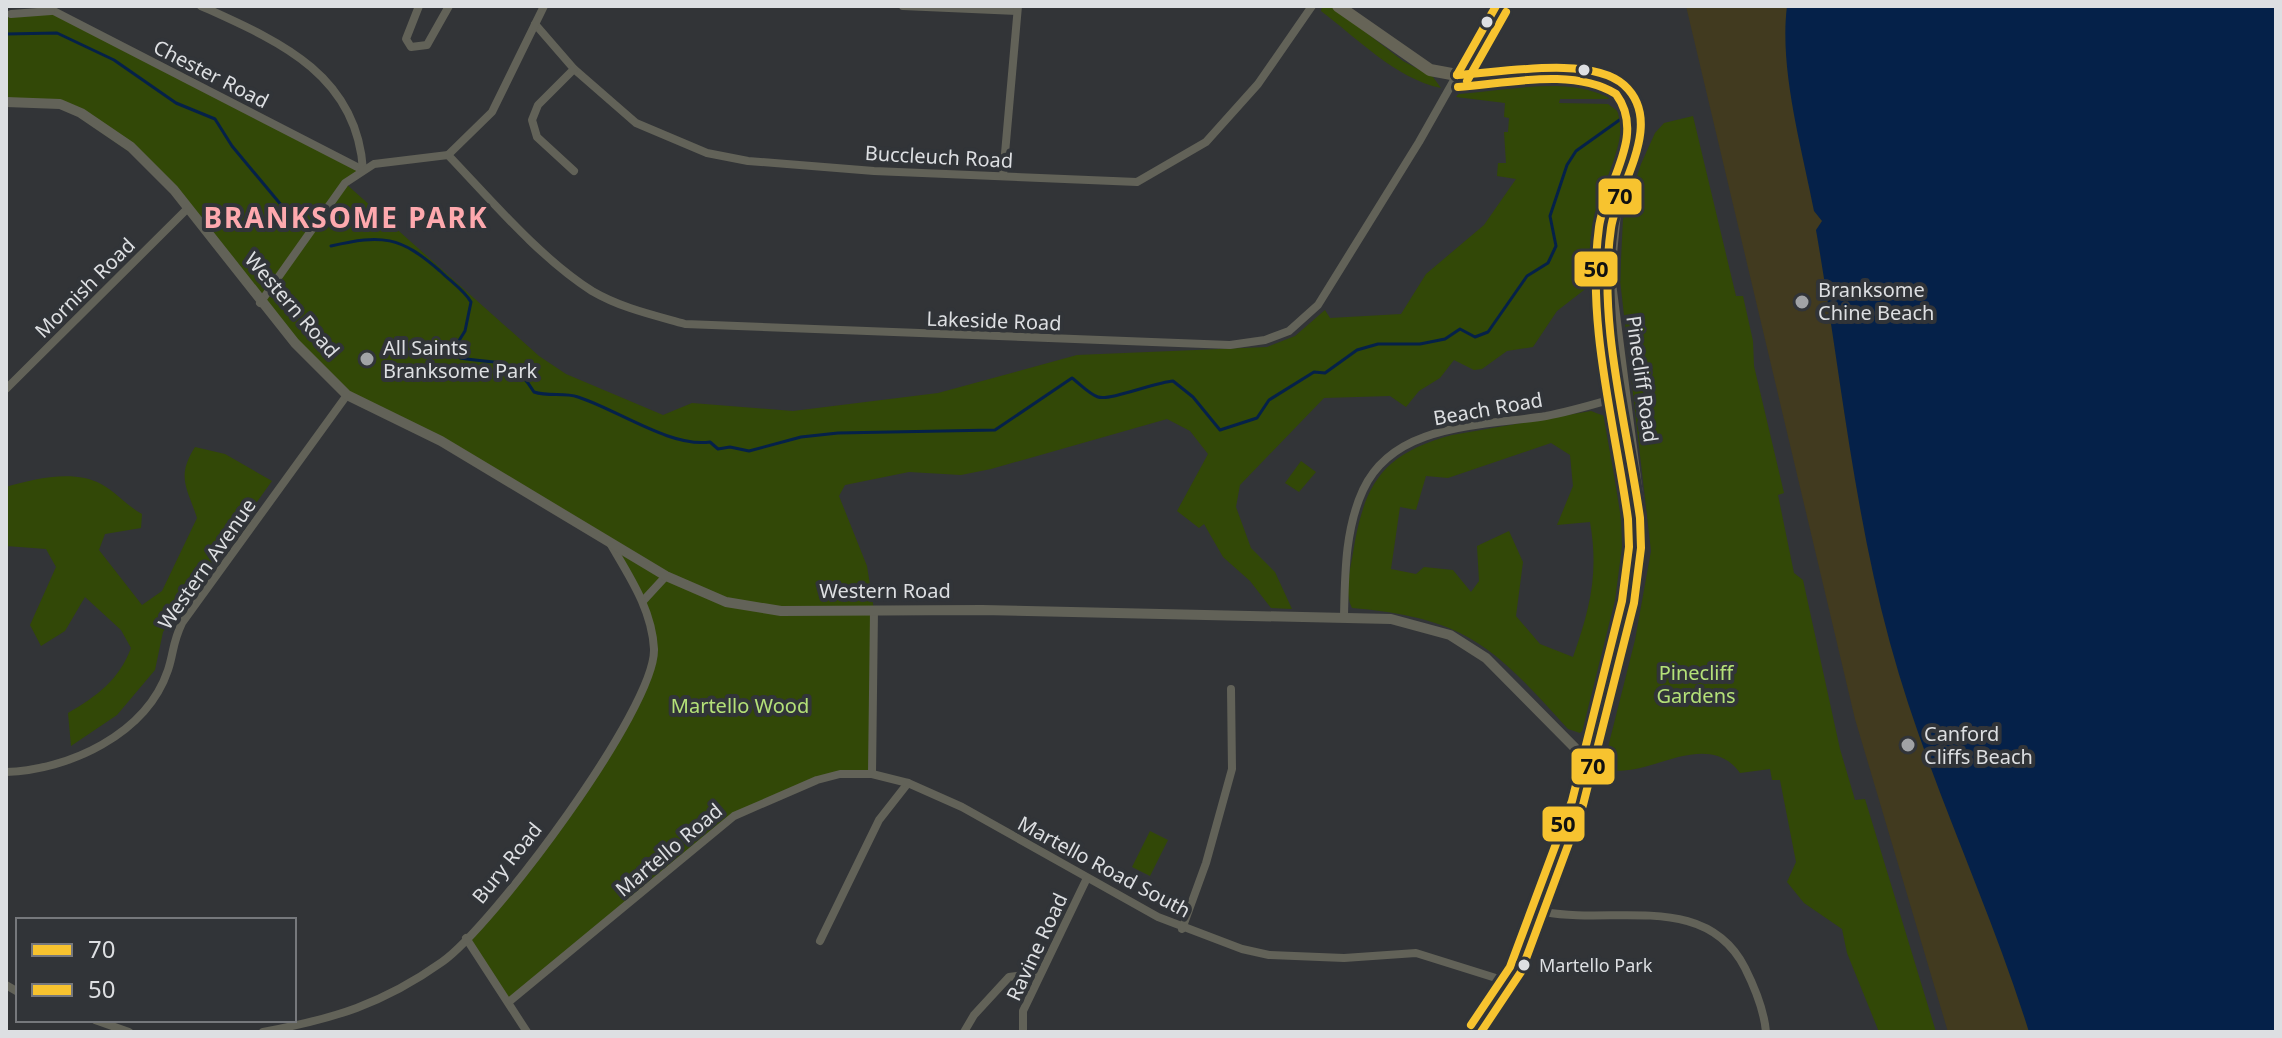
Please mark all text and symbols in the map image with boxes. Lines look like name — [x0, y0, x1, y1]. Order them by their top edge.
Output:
unlabelled marker — [1479, 14, 1495, 30]
street label: Chester Road — [149, 33, 273, 114]
unlabelled marker — [1576, 62, 1592, 78]
street label: Buccleuch Road — [864, 139, 1014, 174]
line badge: 70 — [1597, 177, 1643, 216]
text: 70 — [1607, 180, 1633, 210]
district label: BRANKSOME PARK — [204, 198, 489, 236]
street label: Mornish Road — [29, 232, 141, 344]
street label: Western Road — [239, 246, 346, 363]
line badge: 50 — [1573, 250, 1619, 288]
text: 50 — [1583, 253, 1609, 283]
place label: Branksome Chine Beach — [1818, 276, 1934, 326]
marker: Branksome Chine Beach — [1793, 293, 1811, 311]
street label: Lakeside Road — [926, 305, 1062, 336]
street label: Pinecliff Road — [1620, 314, 1665, 444]
place label: All Saints Branksome Park — [383, 334, 538, 384]
marker: All Saints Branksome Park — [358, 350, 376, 368]
street label: Beach Road — [1431, 386, 1545, 431]
street label: Western Avenue — [151, 493, 262, 634]
street label: Western Road — [819, 577, 951, 604]
park label: Pinecliff Gardens — [1656, 659, 1736, 709]
park label: Martello Wood — [671, 692, 809, 719]
place label: Canford Cliffs Beach — [1924, 720, 2033, 770]
marker: Canford Cliffs Beach — [1899, 736, 1917, 754]
line badge: 70 — [1570, 747, 1616, 786]
text: 70 — [1580, 750, 1606, 780]
street label: Martello Road — [610, 797, 728, 902]
line badge: 50 — [1541, 805, 1586, 843]
text: 50 — [1550, 808, 1576, 838]
street label: Martello Road South — [1013, 810, 1195, 924]
street label: Bury Road — [466, 816, 548, 909]
street label: Ravine Road — [1000, 889, 1073, 1005]
legend — [16, 918, 296, 1022]
text: 70 — [88, 932, 115, 965]
place label: Martello Park — [1539, 953, 1653, 977]
marker: Martello Park — [1516, 957, 1532, 973]
text: 50 — [88, 972, 115, 1005]

